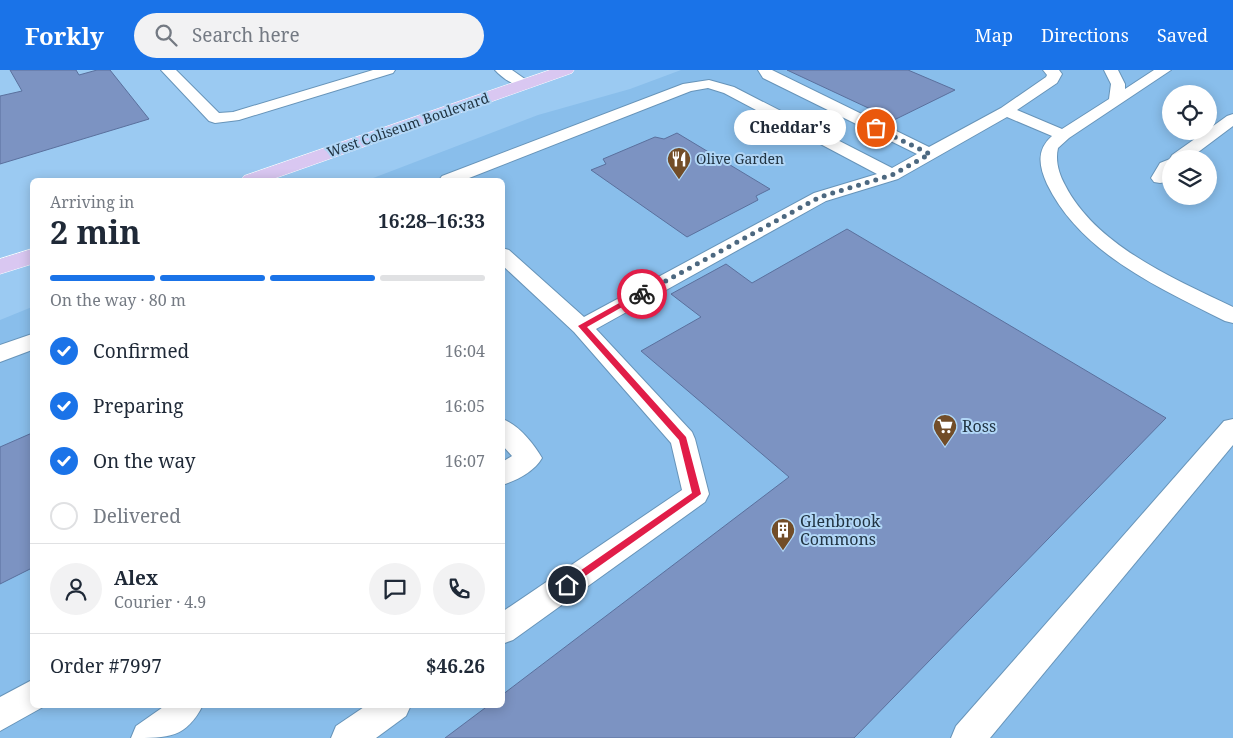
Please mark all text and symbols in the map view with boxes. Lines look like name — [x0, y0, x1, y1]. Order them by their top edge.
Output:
search box — [134, 13, 484, 58]
text: Forkly — [25, 19, 104, 52]
icon: search — [152, 21, 180, 49]
text: Search here — [192, 22, 300, 48]
text: Map — [975, 23, 1013, 47]
text: Directions — [1041, 23, 1129, 47]
text: Saved — [1157, 23, 1208, 47]
map controls — [1162, 85, 1217, 205]
button: locate — [1162, 85, 1217, 140]
street label: West Coliseum Boulevard — [324, 88, 492, 161]
pin — [855, 107, 897, 149]
callout: Cheddar's — [734, 110, 846, 146]
icon: bag — [862, 114, 890, 142]
text: Cheddar's — [749, 116, 831, 138]
restaurant icon: Olive Garden — [666, 146, 692, 180]
place label: Olive Garden — [696, 149, 784, 168]
button: layers — [1162, 150, 1217, 205]
text: Arriving in — [50, 191, 134, 213]
text: 16:28–16:33 — [378, 208, 485, 234]
text: 2 min — [50, 210, 141, 253]
courier — [617, 269, 667, 319]
icon: bike — [628, 280, 656, 308]
text: On the way · 80 m — [50, 289, 186, 311]
icon: check — [50, 337, 78, 365]
text: Confirmed — [93, 338, 189, 364]
text: 16:04 — [445, 340, 485, 362]
icon: check — [50, 392, 78, 420]
text: Preparing — [93, 393, 183, 419]
text: 16:05 — [445, 395, 485, 417]
supermarket icon: Ross — [932, 413, 958, 447]
place label: Ross — [962, 415, 996, 437]
icon: check — [50, 447, 78, 475]
text: On the way — [93, 448, 196, 474]
text: 16:07 — [445, 450, 485, 472]
text: Delivered — [93, 503, 181, 529]
place label: Glenbrook Commons — [800, 510, 881, 550]
building icon: Glenbrook Commons — [770, 517, 796, 551]
button: person — [50, 563, 102, 615]
button: chat — [369, 563, 421, 615]
button: phone — [433, 563, 485, 615]
pin — [546, 564, 588, 606]
text: Alex — [114, 565, 158, 591]
icon: home — [553, 571, 581, 599]
text: Courier · 4.9 — [114, 591, 206, 613]
text: Order #7997 — [50, 653, 162, 679]
text: $46.26 — [426, 653, 485, 679]

